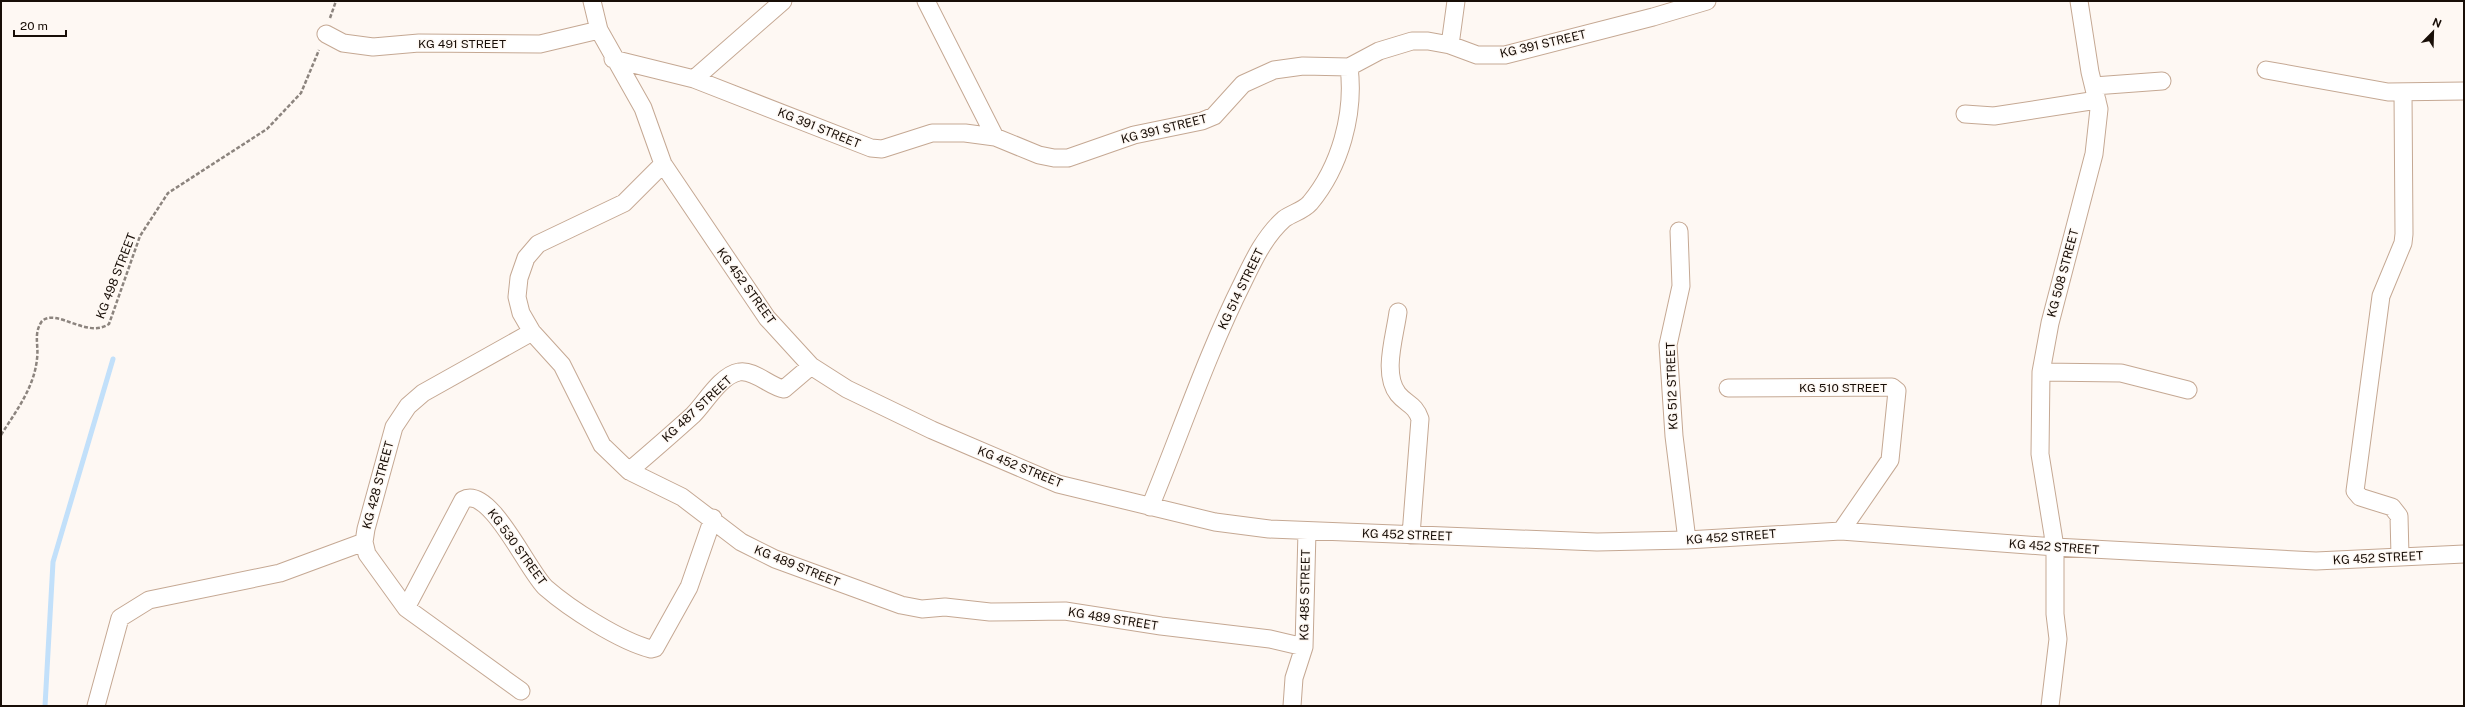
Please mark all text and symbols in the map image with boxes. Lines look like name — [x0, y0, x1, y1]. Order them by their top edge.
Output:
scale bar — [14, 12, 66, 38]
north arrow — [2413, 12, 2453, 52]
text: N — [2431, 16, 2443, 30]
text: 20 m — [20, 19, 48, 33]
street label: KG 391 STREET — [1499, 27, 1587, 61]
street label: KG 491 STREET — [418, 37, 506, 51]
street label: KG 391 STREET — [776, 105, 862, 151]
street label: KG 391 STREET — [1120, 112, 1208, 146]
street label: KG 508 STREET — [2044, 227, 2082, 319]
street label: KG 498 STREET — [93, 231, 139, 321]
street label: KG 452 STREET — [714, 245, 778, 327]
street label: KG 514 STREET — [1215, 246, 1267, 332]
street label: KG 512 STREET — [1663, 342, 1681, 430]
street label: KG 487 STREET — [659, 373, 735, 445]
street label: KG 510 STREET — [1799, 381, 1887, 395]
street label: KG 428 STREET — [360, 439, 396, 531]
street label: KG 452 STREET — [975, 444, 1065, 490]
street label: KG 530 STREET — [485, 506, 549, 588]
street label: KG 452 STREET — [1362, 526, 1452, 544]
street label: KG 452 STREET — [1685, 527, 1777, 547]
street label: KG 452 STREET — [2008, 537, 2100, 557]
street label: KG 489 STREET — [752, 542, 842, 590]
street label: KG 485 STREET — [1297, 549, 1313, 641]
street label: KG 452 STREET — [2332, 549, 2424, 567]
street label: KG 489 STREET — [1067, 605, 1159, 633]

